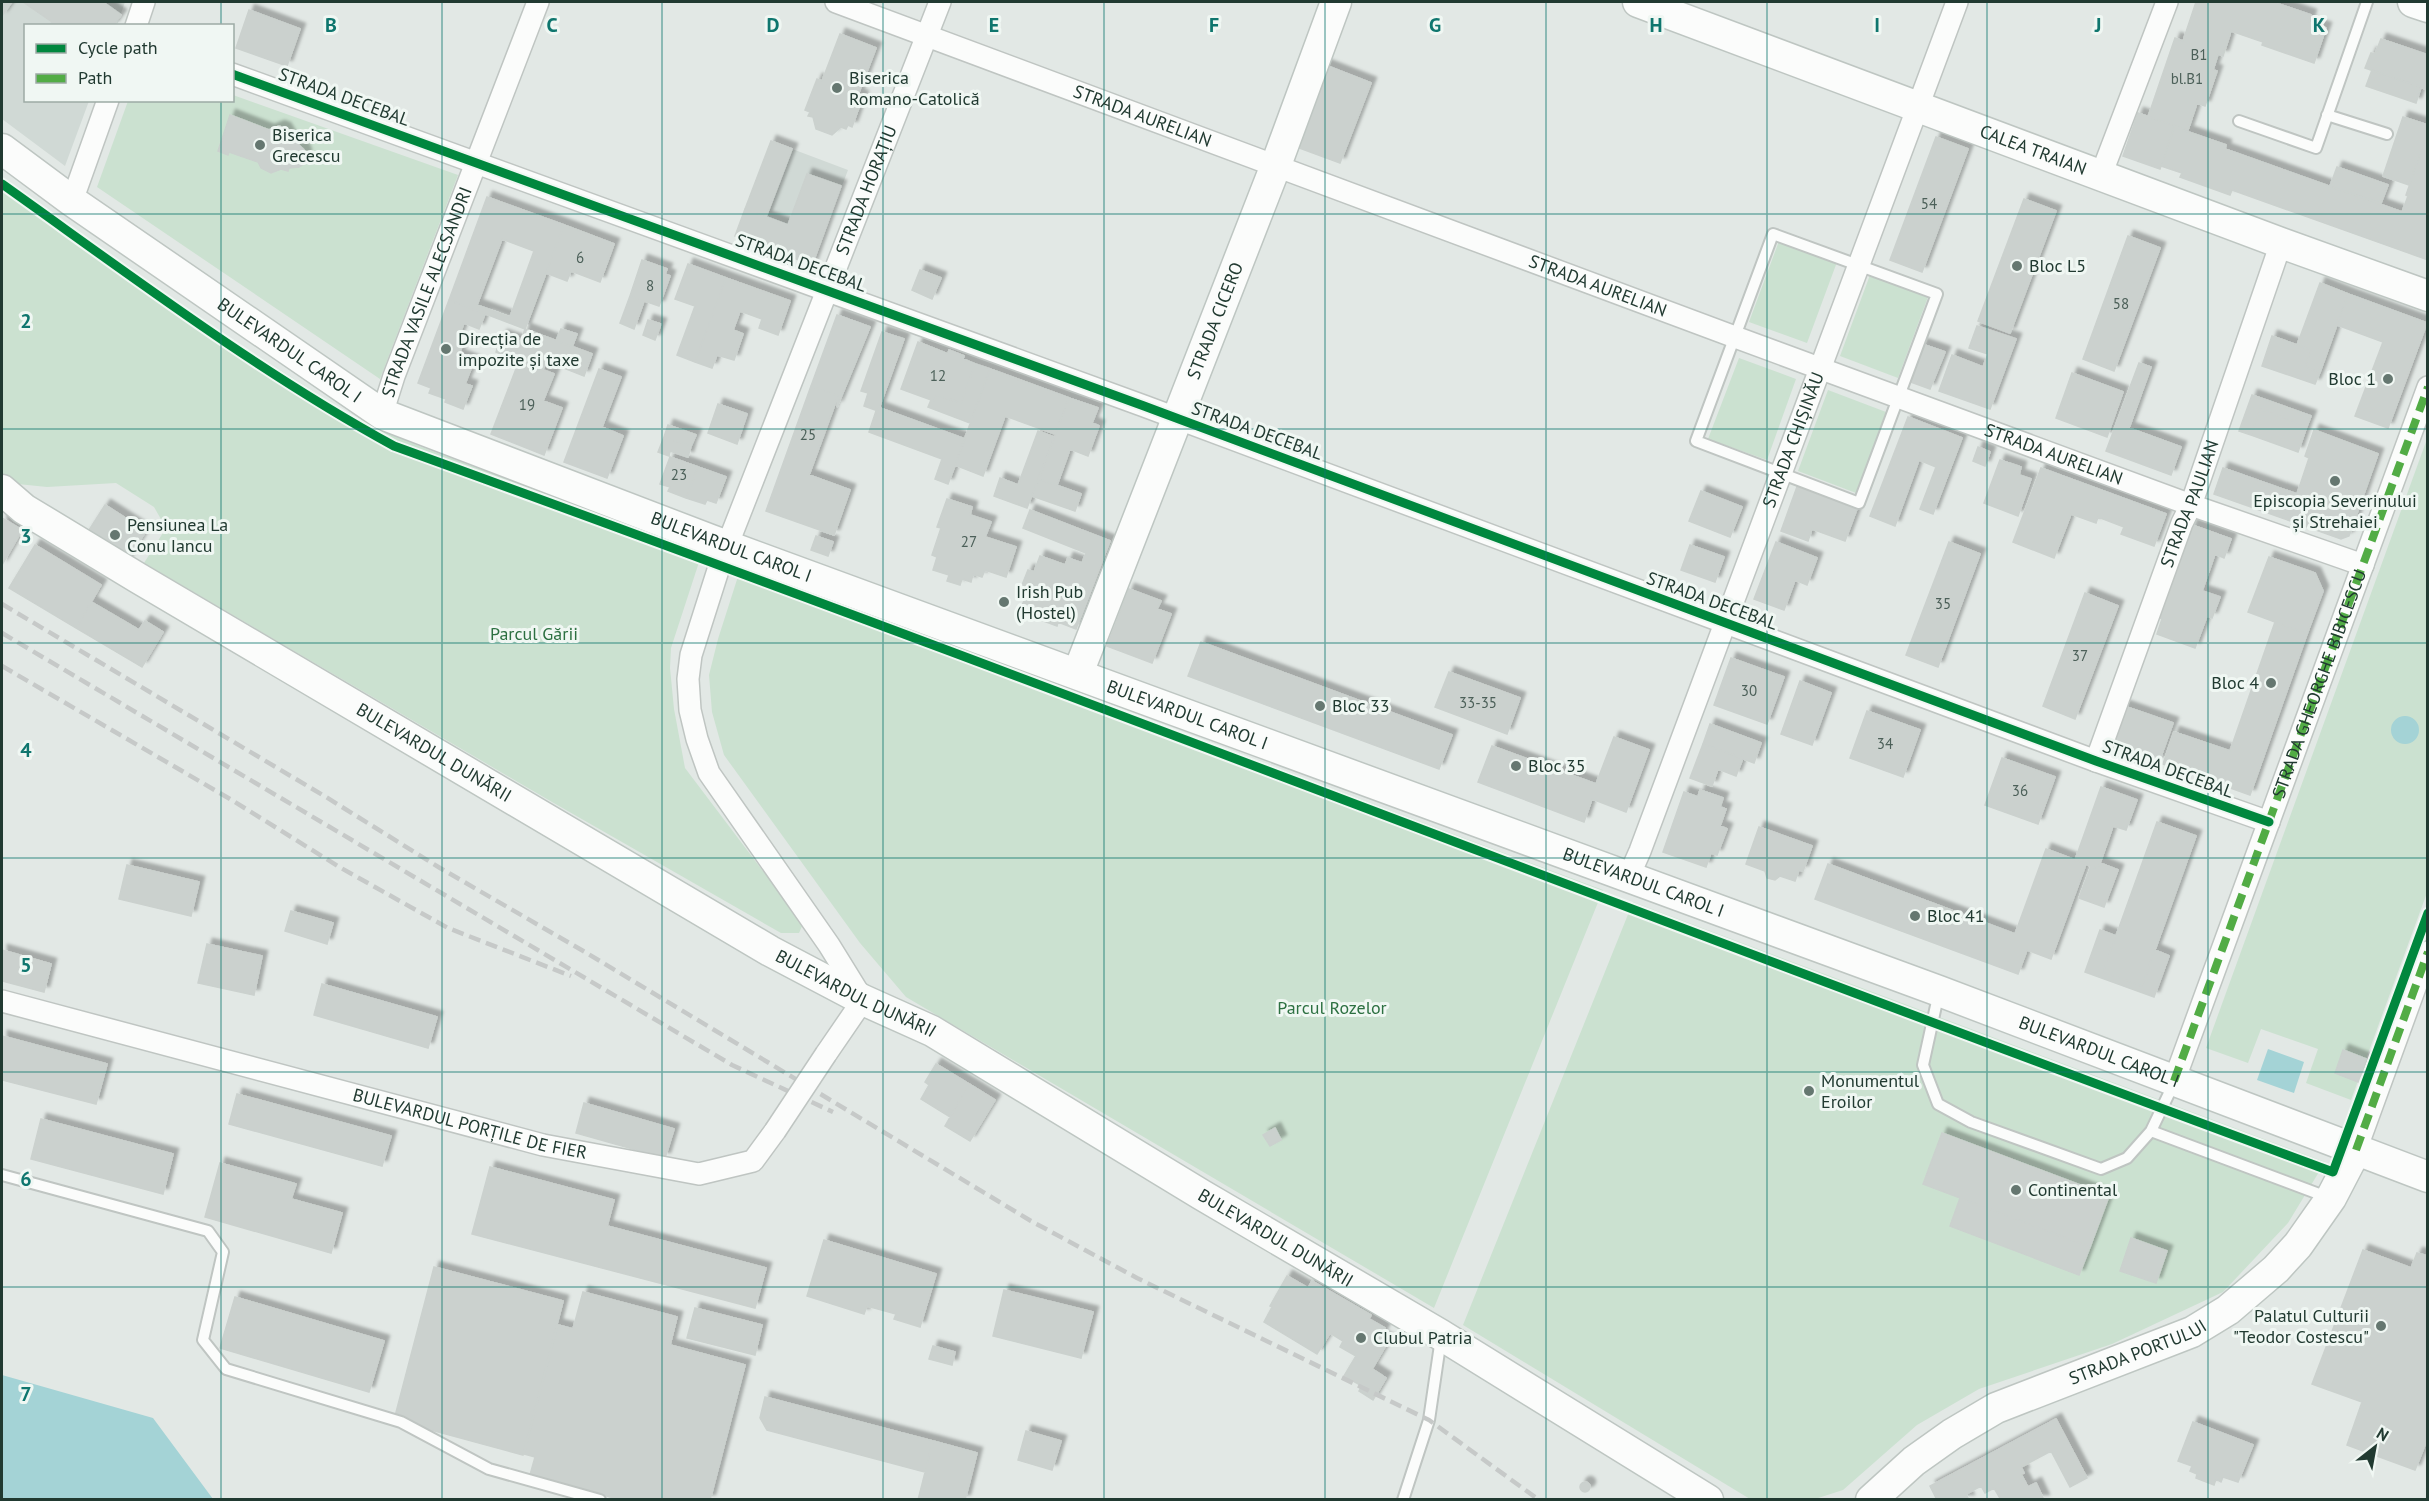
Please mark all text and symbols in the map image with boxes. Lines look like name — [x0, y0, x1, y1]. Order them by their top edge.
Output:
text: B — [325, 12, 337, 38]
text: C — [546, 12, 558, 38]
text: D — [767, 12, 780, 38]
text: E — [989, 12, 999, 38]
text: F — [1209, 12, 1219, 38]
text: G — [1429, 12, 1441, 38]
text: H — [1649, 12, 1663, 38]
text: I — [1874, 12, 1880, 38]
text: J — [2094, 12, 2101, 38]
text: K — [2313, 12, 2326, 38]
legend — [24, 24, 234, 102]
text: Cycle path — [78, 36, 158, 59]
house number: B1 — [2191, 45, 2207, 64]
street label: STRADA DECEBAL — [275, 62, 413, 131]
text: Path — [78, 66, 112, 89]
place label: Biserica Romano-Catolică — [849, 66, 980, 110]
house number: bl.B1 — [2171, 69, 2203, 88]
street label: STRADA AURELIAN — [1070, 80, 1215, 152]
marker: Biserica Romano-Catolică — [830, 81, 844, 95]
street label: CALEA TRAIAN — [1977, 119, 2090, 180]
street label: STRADA HORAȚIU — [830, 122, 902, 258]
place label: Biserica Grecescu — [272, 123, 340, 167]
marker: Biserica Grecescu — [253, 138, 267, 152]
street label: STRADA VASILE ALECSANDRI — [376, 183, 477, 400]
house number: 54 — [1921, 194, 1937, 213]
street label: STRADA DECEBAL — [732, 228, 870, 297]
house number: 6 — [576, 248, 584, 267]
street label: STRADA AURELIAN — [1526, 249, 1670, 322]
place label: Bloc L5 — [2029, 254, 2086, 277]
street label: STRADA CICERO — [1182, 259, 1248, 383]
marker: Bloc L5 — [2010, 259, 2024, 273]
house number: 8 — [646, 276, 654, 295]
street label: BULEVARDUL CAROL I — [213, 292, 366, 408]
house number: 58 — [2113, 294, 2129, 313]
text: 2 — [20, 308, 32, 334]
place label: Direcția de impozite și taxe — [458, 327, 579, 371]
marker: Direcția de impozite și taxe — [439, 342, 453, 356]
house number: 12 — [930, 366, 946, 385]
place label: Bloc 1 — [2328, 367, 2376, 390]
street label: STRADA CHIȘINĂU — [1757, 369, 1829, 511]
marker: Bloc 1 — [2381, 372, 2395, 386]
house number: 19 — [519, 395, 535, 414]
street label: STRADA DECEBAL — [1188, 396, 1326, 465]
street label: STRADA AURELIAN — [1982, 418, 2126, 490]
house number: 25 — [800, 425, 816, 444]
street label: STRADA PAULIAN — [2155, 437, 2224, 570]
house number: 23 — [671, 465, 687, 484]
marker: Episcopia Severinului și Strehaiei — [2328, 474, 2342, 488]
place label: Episcopia Severinului și Strehaiei — [2253, 489, 2417, 533]
street label: BULEVARDUL CAROL I — [648, 506, 815, 587]
place label: Pensiunea La Conu Iancu — [127, 513, 228, 557]
text: 3 — [20, 523, 32, 549]
marker: Pensiunea La Conu Iancu — [108, 528, 122, 542]
house number: 27 — [961, 532, 977, 551]
street label: STRADA DECEBAL — [1643, 566, 1781, 635]
street label: STRADA GHEORGHE BIBICESCU — [2267, 566, 2371, 801]
place label: Irish Pub (Hostel) — [1016, 580, 1083, 624]
house number: 35 — [1935, 594, 1951, 613]
marker: Irish Pub (Hostel) — [997, 595, 1011, 609]
park label: Parcul Gării — [490, 622, 578, 645]
house number: 37 — [2072, 646, 2088, 665]
place label: Bloc 4 — [2211, 671, 2259, 694]
street label: BULEVARDUL CAROL I — [1104, 674, 1271, 755]
marker: Bloc 4 — [2264, 676, 2278, 690]
house number: 30 — [1741, 681, 1757, 700]
house number: 33-35 — [1459, 693, 1497, 712]
place label: Bloc 33 — [1332, 694, 1390, 717]
street label: BULEVARDUL DUNĂRII — [353, 698, 516, 807]
marker: Bloc 33 — [1313, 699, 1327, 713]
house number: 34 — [1877, 734, 1893, 753]
street label: STRADA DECEBAL — [2099, 734, 2237, 803]
text: 4 — [20, 737, 32, 763]
place label: Bloc 35 — [1528, 754, 1586, 777]
marker: Bloc 35 — [1509, 759, 1523, 773]
house number: 36 — [2012, 781, 2028, 800]
street label: BULEVARDUL CAROL I — [1560, 842, 1727, 922]
place label: Bloc 41 — [1927, 904, 1985, 927]
marker: Bloc 41 — [1908, 909, 1922, 923]
street label: BULEVARDUL DUNĂRII — [772, 944, 941, 1042]
text: 5 — [20, 952, 32, 978]
park label: Parcul Rozelor — [1277, 996, 1387, 1019]
street label: BULEVARDUL CAROL I — [2016, 1010, 2183, 1092]
place label: Monumentul Eroilor — [1821, 1069, 1920, 1113]
street label: BULEVARDUL PORȚILE DE FIER — [351, 1083, 589, 1164]
marker: Monumentul Eroilor — [1802, 1084, 1816, 1098]
text: 6 — [20, 1166, 32, 1192]
place label: Continental — [2028, 1178, 2118, 1201]
street label: BULEVARDUL DUNĂRII — [1194, 1183, 1358, 1292]
marker: Continental — [2009, 1183, 2023, 1197]
place label: Palatul Culturii "Teodor Costescu" — [2233, 1304, 2369, 1348]
street label: STRADA PORTULUI — [2066, 1314, 2211, 1390]
marker: Palatul Culturii "Teodor Costescu" — [2374, 1319, 2388, 1333]
place label: Clubul Patria — [1373, 1326, 1472, 1349]
marker: Clubul Patria — [1354, 1331, 1368, 1345]
text: 7 — [20, 1381, 32, 1407]
north arrow — [2345, 1417, 2405, 1477]
text: N — [2373, 1423, 2392, 1445]

